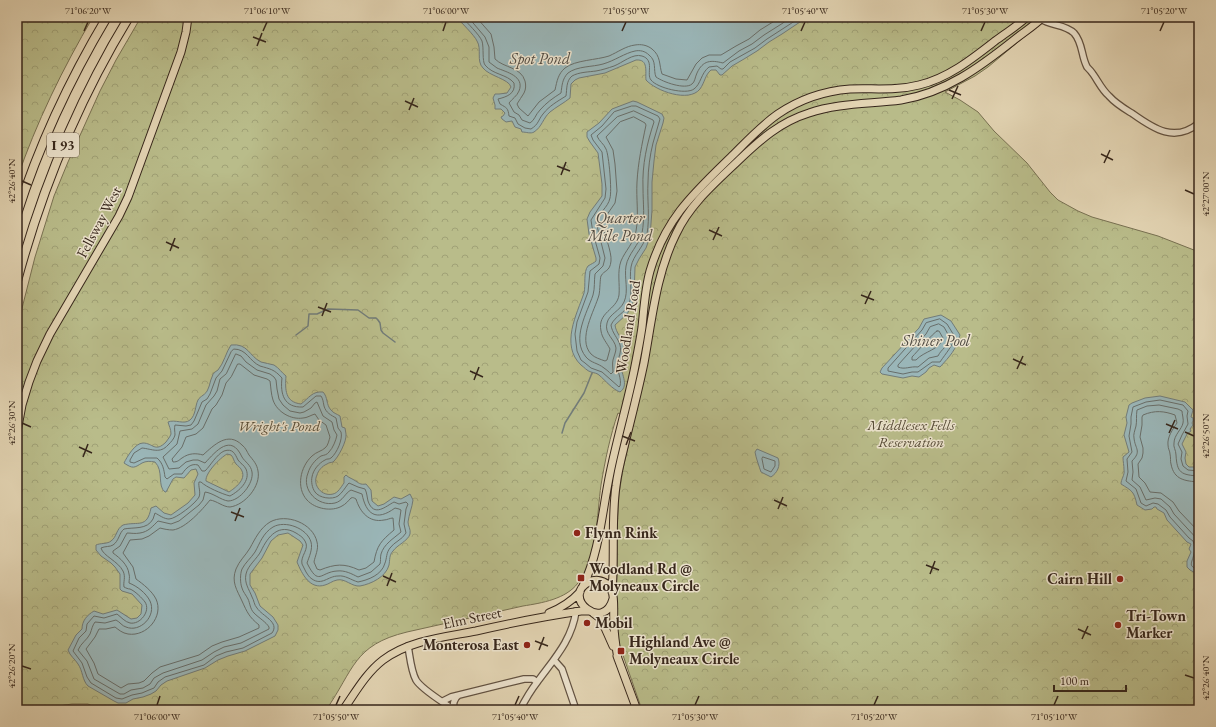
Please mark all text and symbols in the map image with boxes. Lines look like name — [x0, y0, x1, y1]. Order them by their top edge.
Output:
text: 71°06'20"W — [65, 4, 112, 17]
text: 71°06'10"W — [244, 4, 291, 17]
text: 71°06'00"W — [423, 4, 470, 17]
text: 71°05'50"W — [603, 4, 650, 17]
text: 71°05'40"W — [782, 4, 829, 17]
text: 71°05'30"W — [962, 4, 1009, 17]
text: 71°05'20"W — [1141, 4, 1188, 17]
water label: Spot Pond — [509, 48, 571, 69]
road number: I 93 — [47, 133, 79, 157]
text: 42°26'40"N — [5, 158, 18, 203]
text: 42°27'00"N — [1199, 171, 1212, 216]
street label: Fellsway West — [72, 183, 125, 261]
water label: Quarter Mile Pond — [586, 207, 653, 246]
street label: Woodland Road — [611, 279, 644, 375]
water label: Shiner Pool — [901, 330, 971, 351]
text: 42°26'30"N — [5, 400, 18, 445]
text: 42°26'50"N — [1199, 413, 1212, 458]
park label: Middlesex Fells Reservation — [866, 415, 956, 451]
park label: Wright's Pond — [238, 416, 320, 435]
place label: Flynn Rink — [585, 523, 658, 542]
marker: Flynn Rink — [572, 528, 582, 538]
place label: Woodland Rd @ Molyneaux Circle — [589, 559, 699, 595]
place label: Cairn Hill — [1047, 569, 1113, 588]
marker: Woodland Rd @ Molyneaux Circle — [576, 573, 586, 583]
marker: Cairn Hill — [1115, 574, 1125, 584]
street label: Elm Street — [441, 602, 503, 633]
place label: Tri-Town Marker — [1126, 606, 1187, 642]
place label: Mobil — [595, 613, 633, 632]
marker: Mobil — [582, 618, 592, 628]
marker: Tri-Town Marker — [1113, 620, 1123, 630]
place label: Highland Ave @ Molyneaux Circle — [629, 632, 739, 668]
place label: Monterosa East — [423, 635, 519, 654]
marker: Monterosa East — [522, 640, 532, 650]
text: 42°26'20"N — [5, 643, 18, 688]
marker: Highland Ave @ Molyneaux Circle — [616, 646, 626, 656]
text: 42°26'40"N — [1199, 655, 1212, 700]
scale bar — [1054, 667, 1126, 693]
text: 100 m — [1060, 673, 1090, 689]
text: 71°06'00"W — [134, 710, 181, 723]
text: 71°05'50"W — [313, 710, 360, 723]
text: 71°05'40"W — [492, 710, 539, 723]
text: 71°05'30"W — [672, 710, 719, 723]
text: 71°05'20"W — [851, 710, 898, 723]
text: 71°05'10"W — [1031, 710, 1078, 723]

